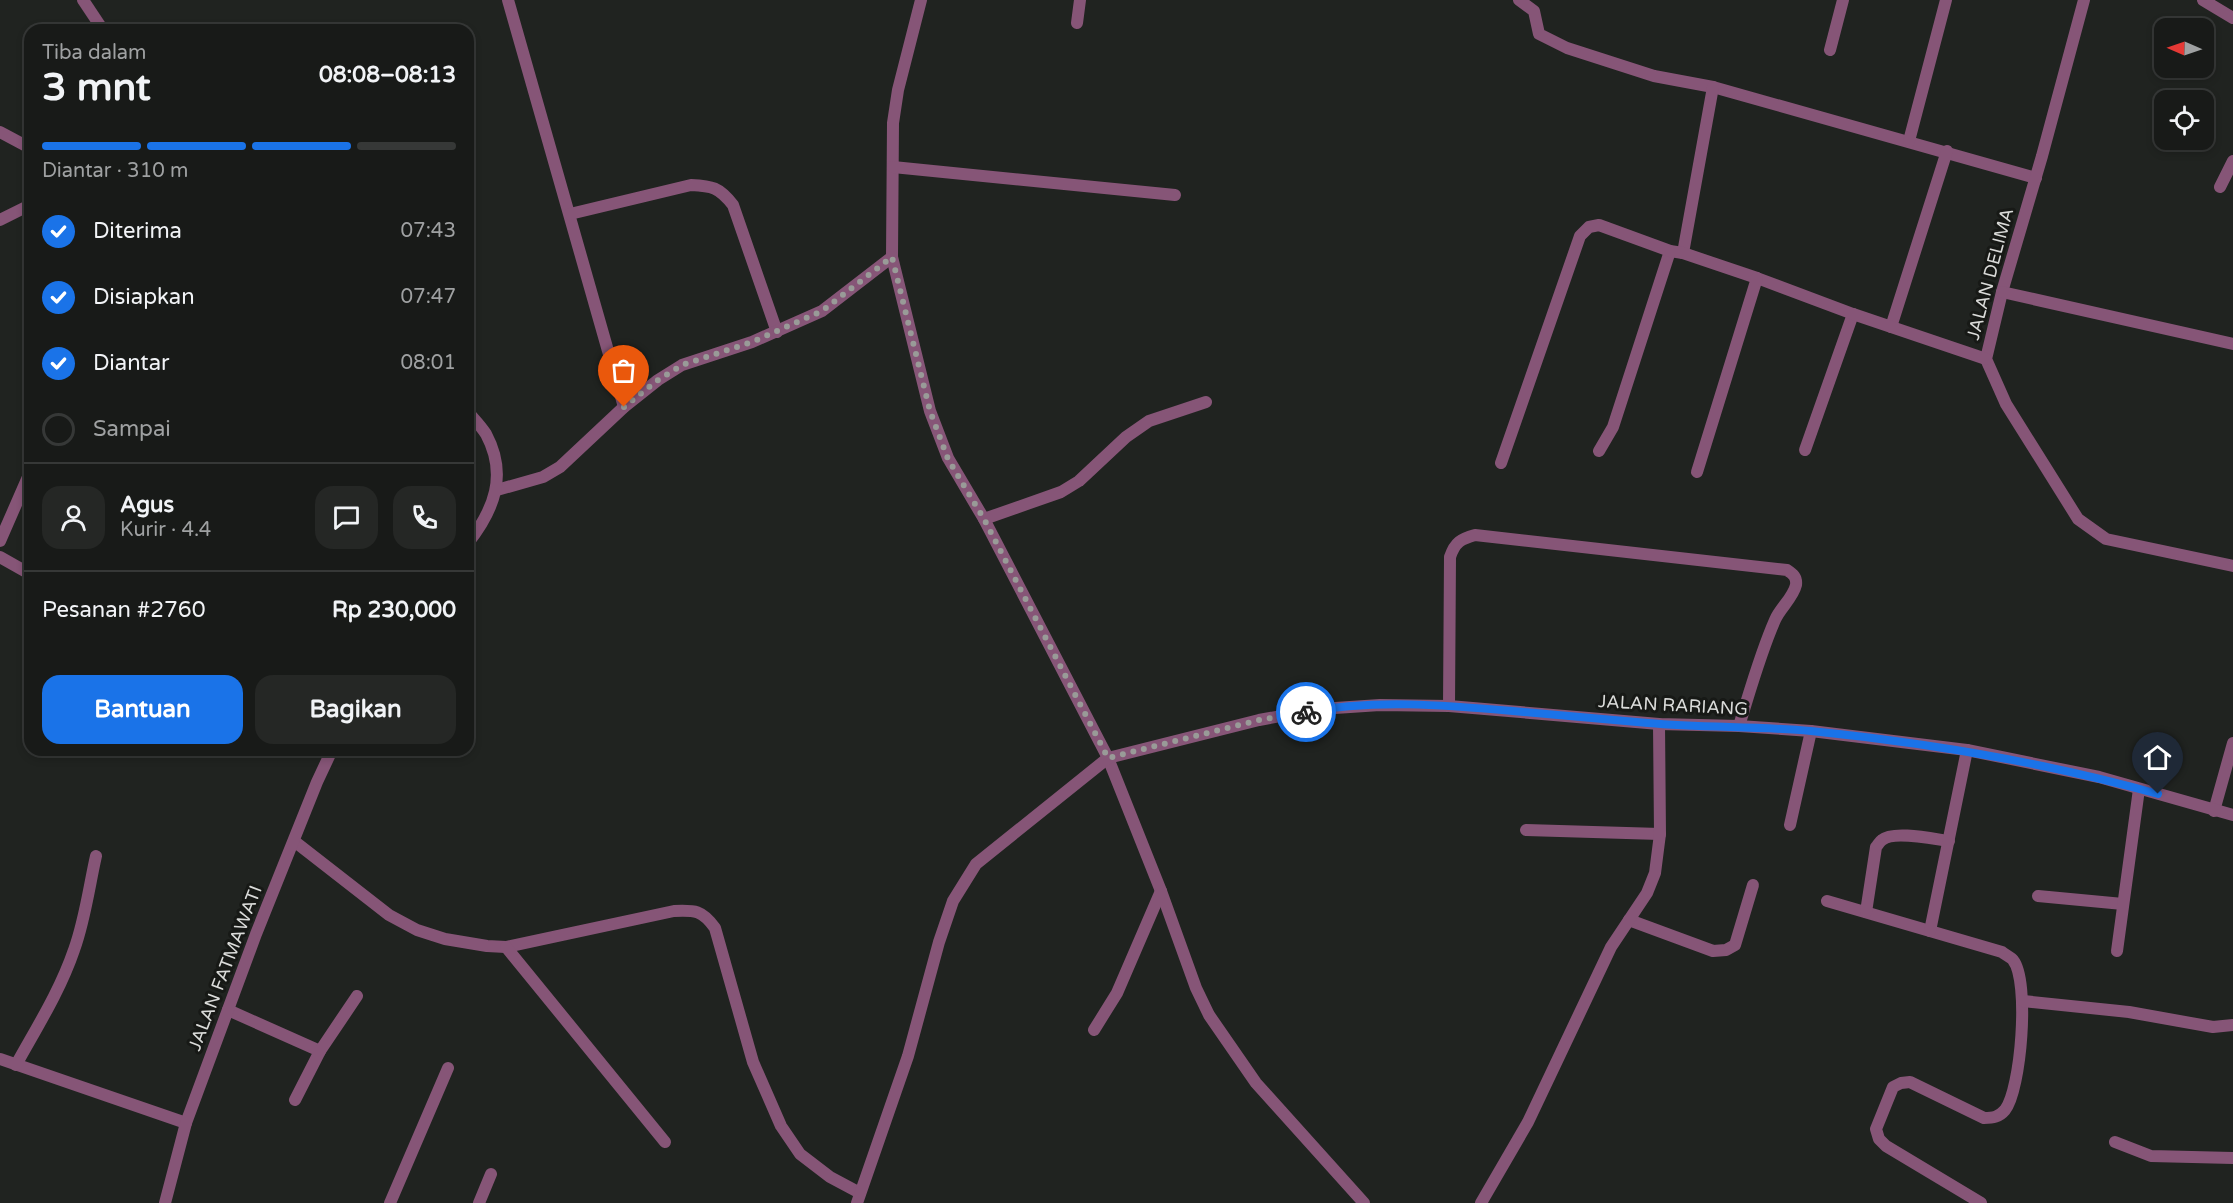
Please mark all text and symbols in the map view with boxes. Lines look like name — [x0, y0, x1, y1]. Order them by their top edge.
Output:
north arrow — [2154, 18, 2214, 78]
map controls — [2154, 18, 2214, 150]
text: Tiba dalam — [42, 41, 146, 65]
text: 08:08–08:13 — [319, 62, 456, 88]
text: 3 mnt — [42, 64, 151, 111]
button: locate — [2154, 90, 2214, 150]
text: Diantar · 310 m — [42, 159, 188, 183]
street label: JALAN DELIMA — [1962, 206, 2018, 342]
icon: check — [42, 215, 75, 248]
text: Diterima — [93, 218, 182, 244]
text: 07:43 — [401, 219, 456, 243]
icon: check — [42, 281, 75, 314]
text: Disiapkan — [93, 284, 195, 310]
text: 07:47 — [401, 285, 456, 309]
pin — [598, 345, 649, 407]
icon: check — [42, 347, 75, 380]
text: Diantar — [93, 350, 169, 376]
text: 08:01 — [401, 351, 456, 375]
icon: bag — [607, 354, 640, 387]
text: Sampai — [93, 416, 171, 442]
button: person — [42, 486, 105, 549]
button: chat — [315, 486, 378, 549]
button: phone — [393, 486, 456, 549]
text: Agus — [120, 492, 174, 518]
text: Kurir · 4.4 — [120, 518, 211, 542]
text: Pesanan #2760 — [42, 597, 205, 623]
text: Rp 230,000 — [332, 597, 456, 623]
button: Bantuan — [42, 675, 243, 744]
button: Bagikan — [255, 675, 456, 744]
courier — [1276, 682, 1336, 742]
street label: JALAN RARIANG — [1597, 690, 1749, 720]
icon: bike — [1290, 696, 1323, 729]
pin — [2132, 732, 2183, 794]
icon: home — [2141, 741, 2174, 774]
street label: JALAN FATMAWATI — [183, 882, 267, 1054]

